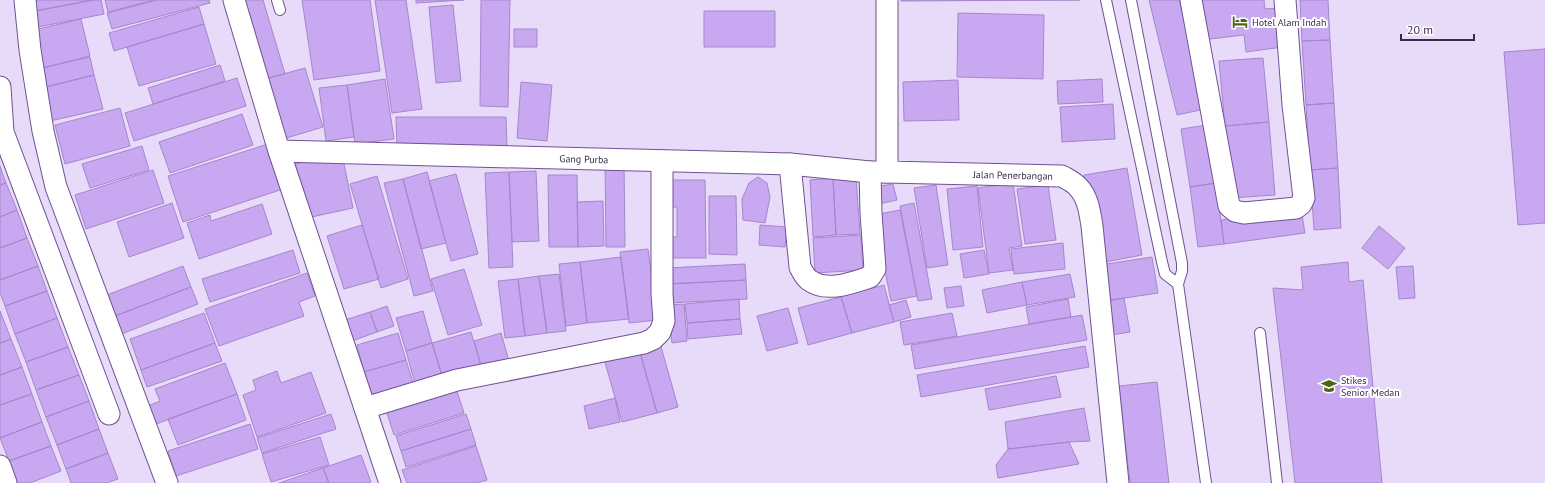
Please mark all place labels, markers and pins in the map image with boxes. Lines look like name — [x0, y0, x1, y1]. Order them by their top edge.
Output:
hotel icon: Hotel Alam Indah — [1231, 13, 1249, 31]
place label: Hotel Alam Indah — [1252, 16, 1326, 29]
place label: Stikes Senior Medan — [1341, 374, 1400, 399]
school or university icon: Stikes Senior Medan — [1320, 377, 1338, 395]

